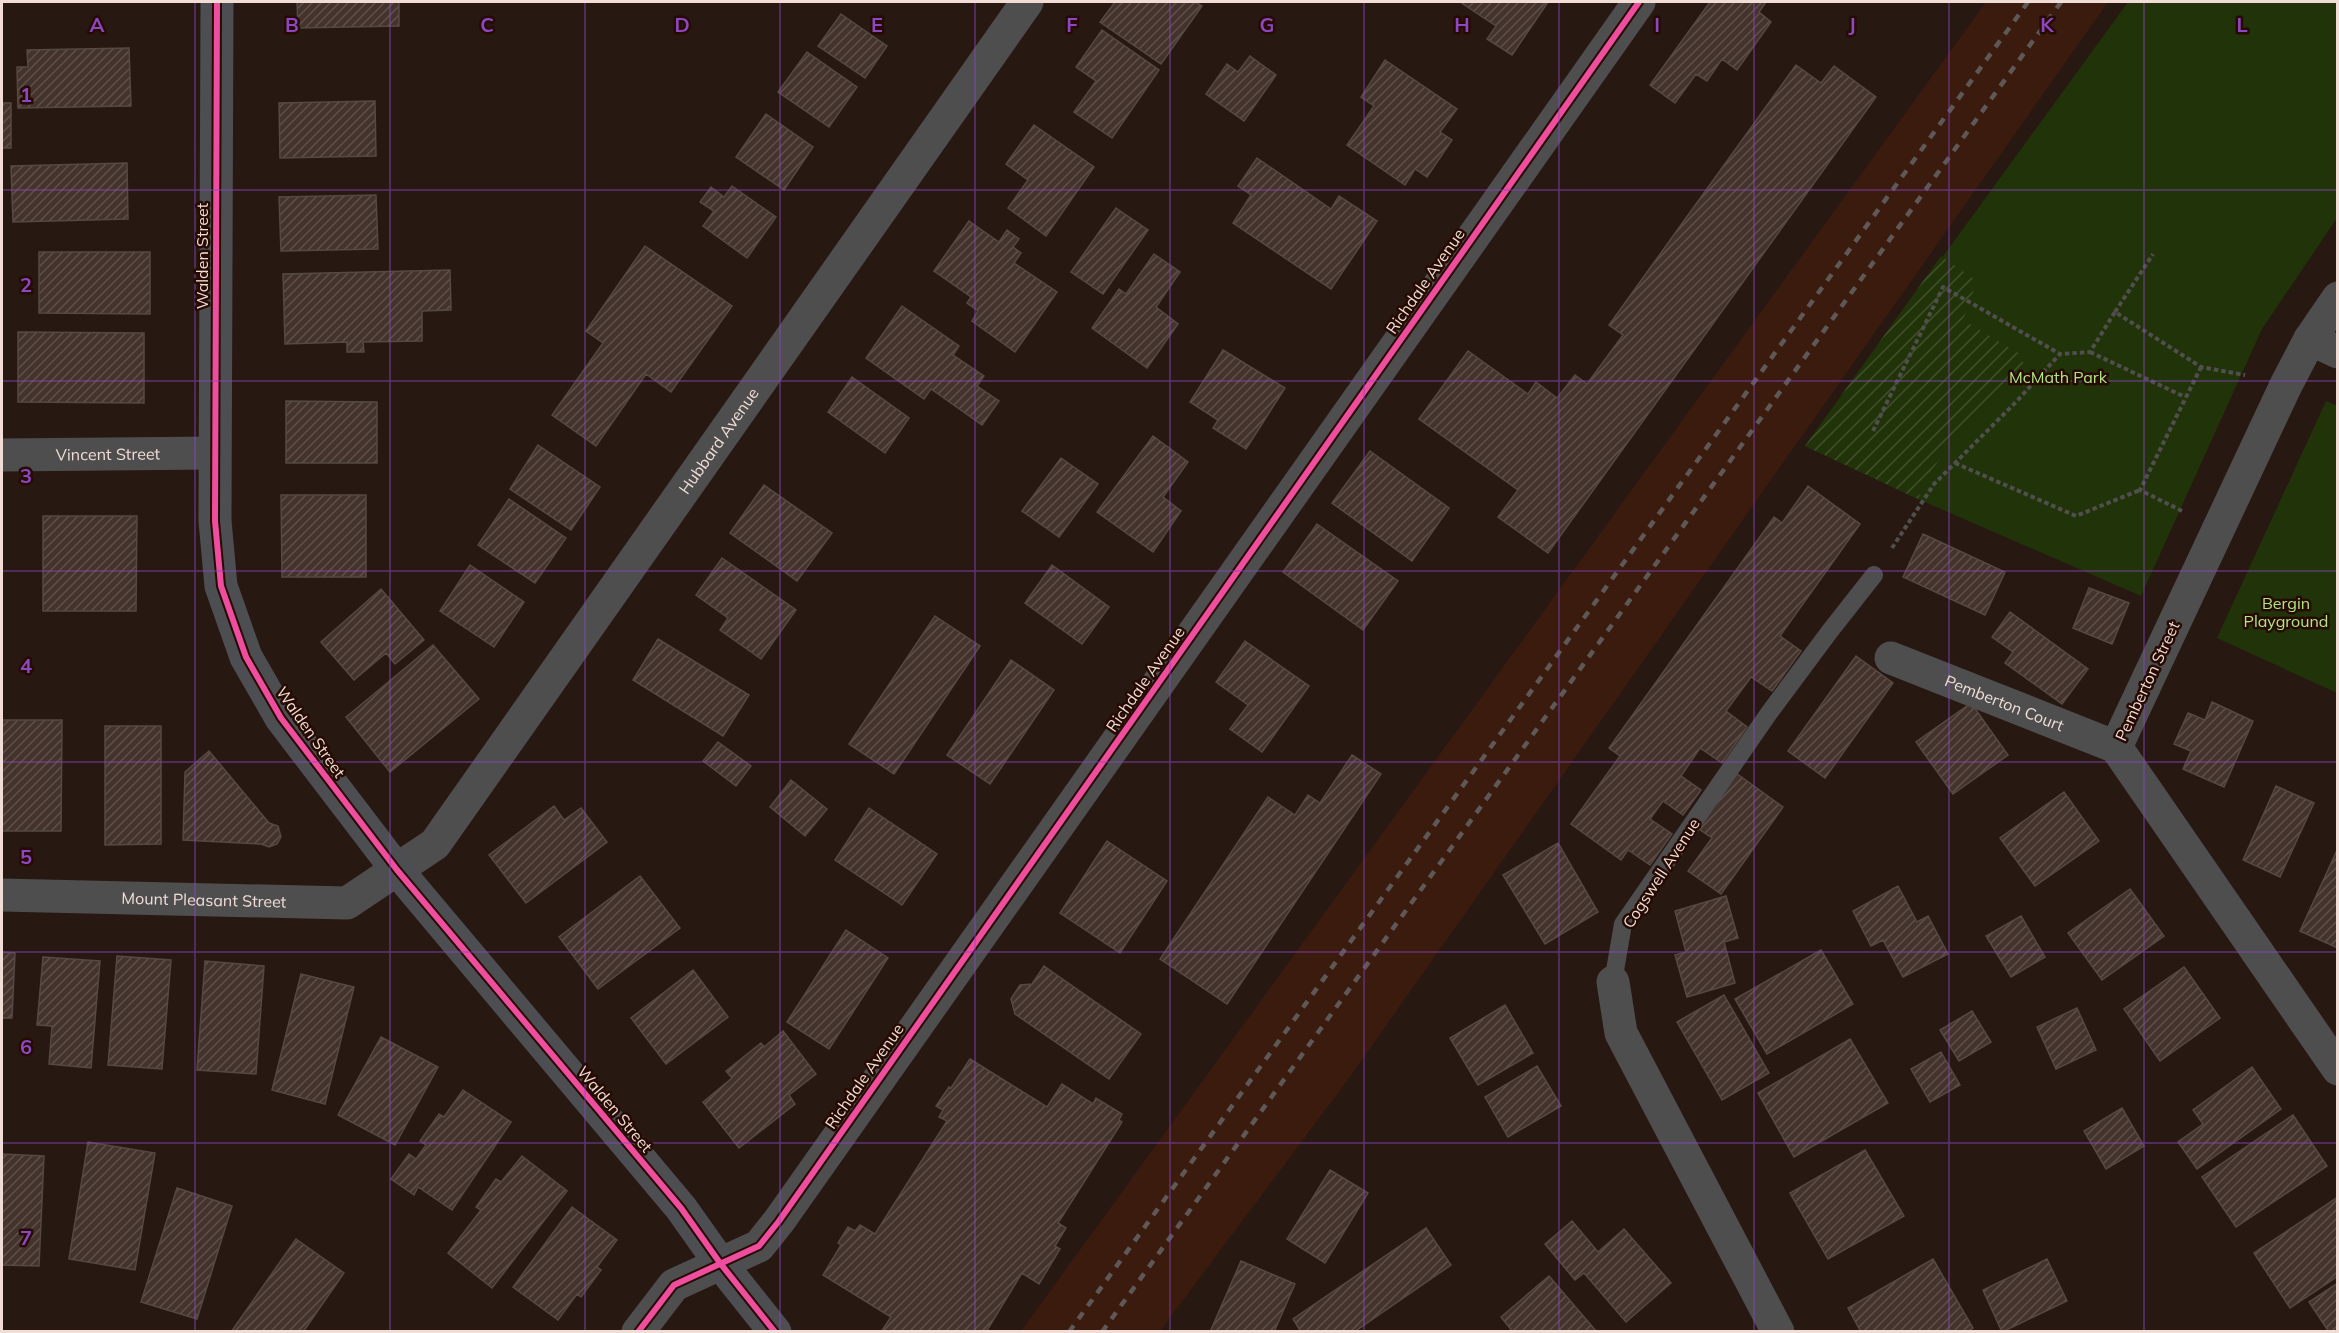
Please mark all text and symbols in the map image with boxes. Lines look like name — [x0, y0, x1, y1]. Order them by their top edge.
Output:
text: A — [90, 12, 105, 37]
text: B — [285, 12, 299, 37]
text: C — [480, 12, 494, 37]
text: D — [674, 12, 690, 37]
text: E — [871, 12, 883, 37]
text: F — [1066, 12, 1078, 37]
text: G — [1260, 12, 1274, 37]
text: H — [1454, 12, 1470, 37]
text: I — [1654, 12, 1660, 37]
text: J — [1848, 12, 1856, 37]
text: K — [2040, 12, 2054, 37]
text: L — [2236, 12, 2248, 37]
text: 1 — [20, 82, 32, 107]
street label: Walden Street — [192, 202, 212, 309]
street label: Richdale Avenue — [1381, 225, 1469, 337]
text: 2 — [20, 272, 32, 297]
park label: McMath Park — [2009, 367, 2108, 387]
street label: Hubbard Avenue — [674, 384, 763, 498]
street label: Vincent Street — [56, 444, 161, 464]
text: 3 — [20, 463, 32, 488]
park label: Bergin Playground — [2244, 593, 2328, 631]
street label: Pemberton Street — [2111, 618, 2184, 744]
street label: Richdale Avenue — [1101, 623, 1189, 735]
text: 4 — [20, 653, 32, 678]
street label: Pemberton Court — [1942, 670, 2067, 736]
street label: Walden Street — [272, 683, 350, 782]
street label: Cogswell Avenue — [1618, 814, 1704, 932]
text: 5 — [20, 844, 32, 869]
street label: Mount Pleasant Street — [121, 888, 287, 912]
street label: Richdale Avenue — [820, 1020, 908, 1132]
text: 6 — [20, 1034, 32, 1059]
street label: Walden Street — [573, 1062, 657, 1156]
text: 7 — [20, 1225, 32, 1250]

